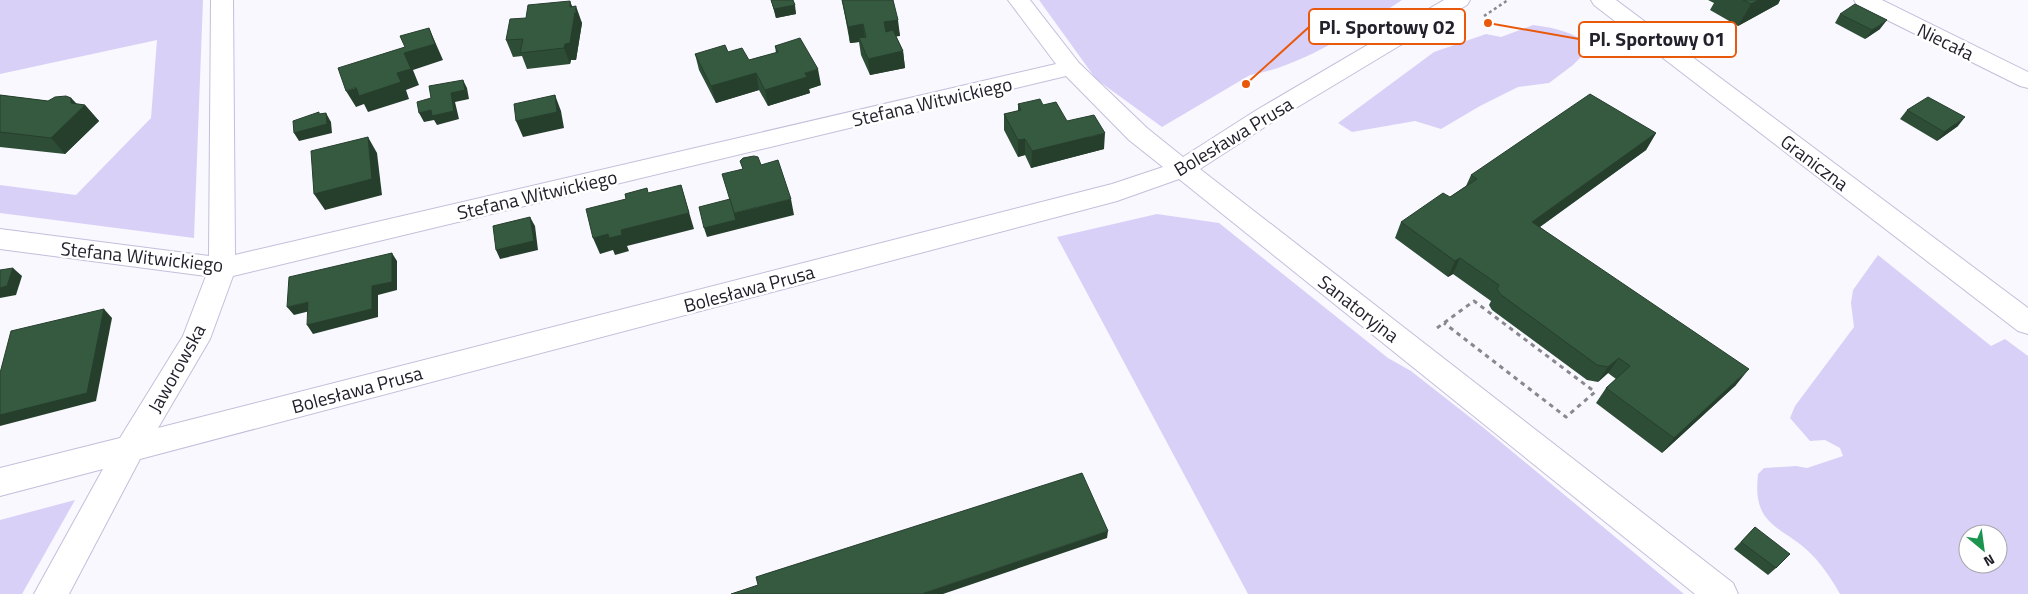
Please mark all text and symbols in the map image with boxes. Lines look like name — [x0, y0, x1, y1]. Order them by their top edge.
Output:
callout: Pl. Sportowy 02 — [1309, 9, 1465, 44]
text: Pl. Sportowy 02 — [1319, 11, 1455, 42]
street label: Niecała — [1913, 15, 1980, 67]
callout: Pl. Sportowy 01 — [1579, 22, 1736, 57]
text: Pl. Sportowy 01 — [1589, 23, 1725, 54]
street label: Stefana Witwickiego — [849, 68, 1015, 134]
street label: Bolesława Prusa — [1168, 89, 1298, 183]
street label: Graniczna — [1775, 127, 1856, 198]
street label: Stefana Witwickiego — [454, 161, 620, 227]
street label: Stefana Witwickiego — [59, 233, 225, 279]
street label: Bolesława Prusa — [680, 256, 818, 319]
street label: Sanatoryjna — [1312, 267, 1406, 349]
street label: Jaworowska — [140, 318, 213, 418]
street label: Bolesława Prusa — [288, 357, 426, 420]
north arrow — [1958, 524, 2008, 574]
text: N — [1980, 549, 1999, 572]

